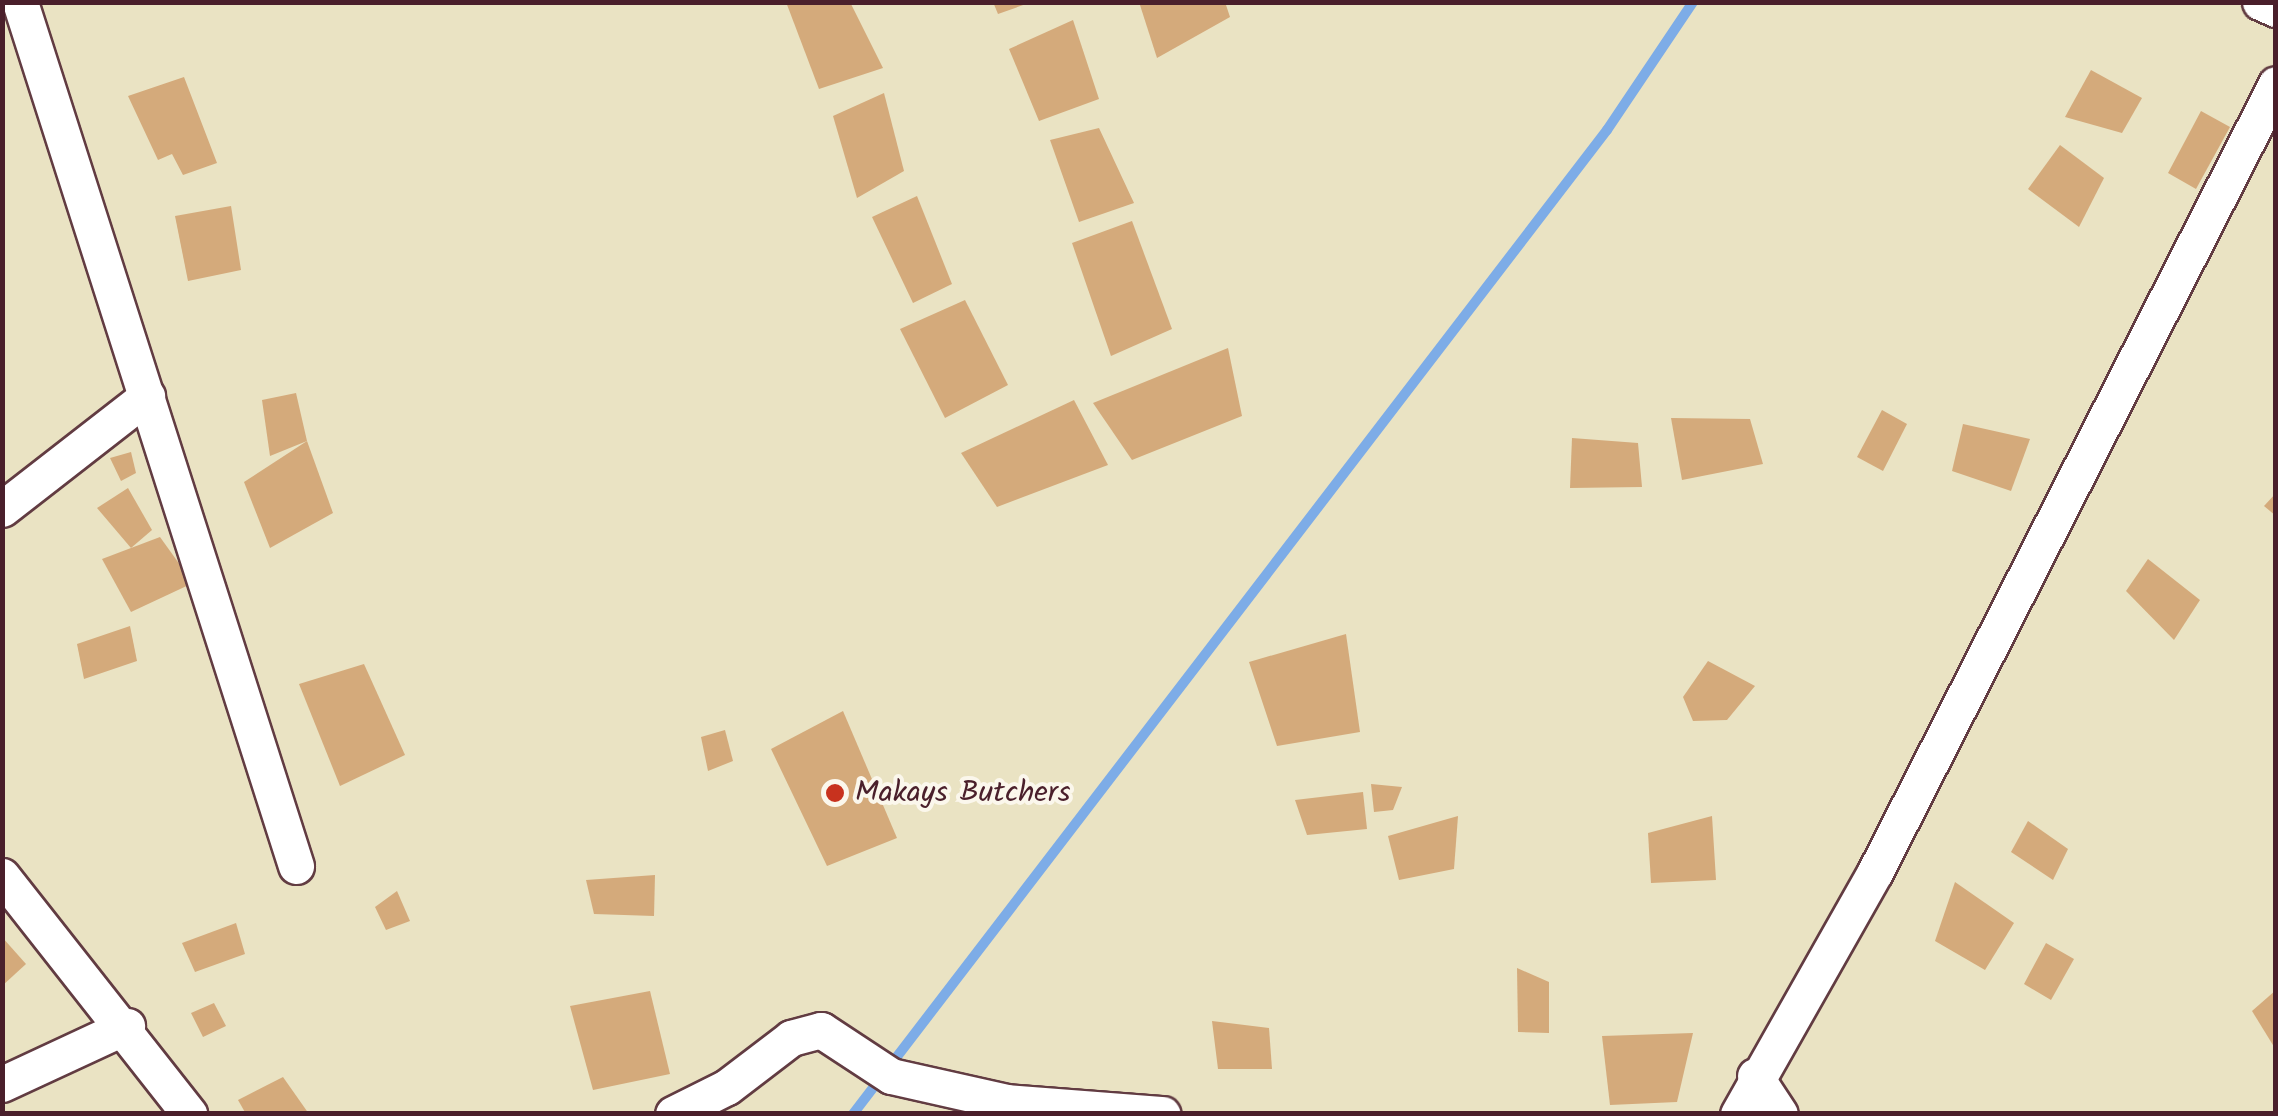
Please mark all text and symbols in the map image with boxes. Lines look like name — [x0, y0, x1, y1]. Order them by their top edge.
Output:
place label: Makays Butchers — [855, 775, 1071, 811]
marker: Makays Butchers — [824, 782, 846, 804]

